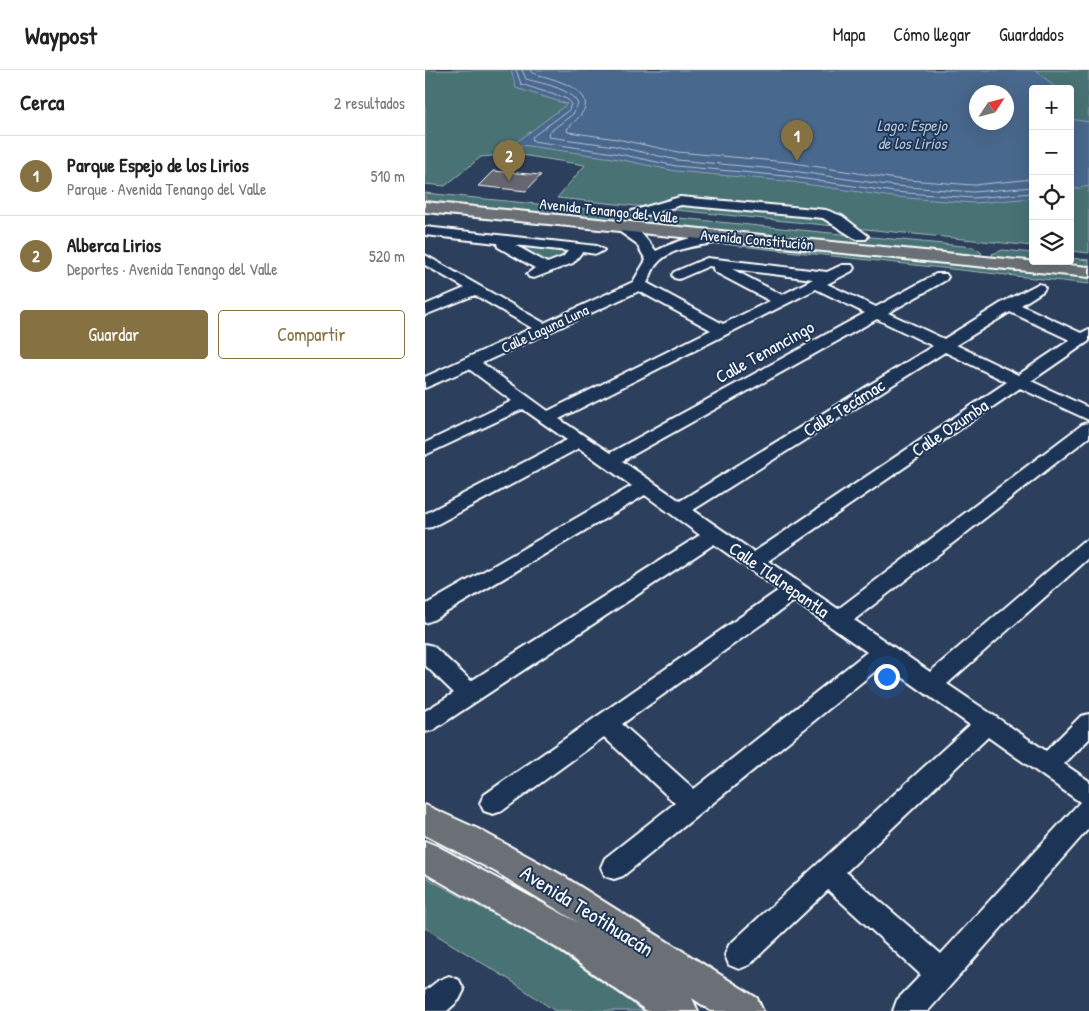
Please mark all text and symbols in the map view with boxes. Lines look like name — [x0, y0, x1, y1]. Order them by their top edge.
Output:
text: Waypost — [25, 19, 97, 51]
text: Mapa — [833, 22, 865, 47]
text: Cómo llegar — [893, 22, 971, 47]
text: Guardados — [999, 22, 1064, 47]
north arrow — [969, 85, 1014, 130]
map controls — [1029, 85, 1074, 265]
button: + — [1029, 85, 1074, 130]
text: Cerca — [20, 88, 64, 117]
text: 2 resultados — [334, 92, 405, 114]
water label: Lago: Espejo de los Lirios — [877, 114, 948, 154]
pin: 1 — [781, 120, 813, 161]
button: − — [1029, 130, 1074, 175]
pin: 2 — [493, 140, 525, 181]
text: Parque Espejo de los Lirios — [67, 152, 249, 178]
text: 1 — [33, 165, 39, 187]
text: 510 m — [371, 165, 405, 187]
button: locate — [1029, 175, 1074, 220]
text: Parque · Avenida Tenango del Valle — [67, 178, 266, 200]
street label: Avenida Tenango del Valle — [539, 193, 679, 228]
button: layers — [1029, 220, 1074, 265]
street label: Avenida Constitución — [700, 224, 815, 255]
text: Alberca Lirios — [67, 232, 161, 258]
text: 2 — [32, 245, 40, 267]
text: 520 m — [369, 245, 405, 267]
text: Deportes · Avenida Tenango del Valle — [67, 258, 278, 280]
street label: Calle Laguna Luna — [498, 299, 592, 358]
button: Guardar — [20, 310, 208, 359]
button: Compartir — [218, 310, 405, 359]
street label: Calle Tenancingo — [711, 314, 819, 389]
street label: Calle Tecámac — [798, 373, 889, 443]
street label: Calle Ozumba — [906, 393, 993, 462]
street label: Calle Tlalnepantla — [724, 536, 834, 623]
your location — [874, 664, 900, 690]
street label: Avenida Teotihuacán — [515, 858, 660, 963]

